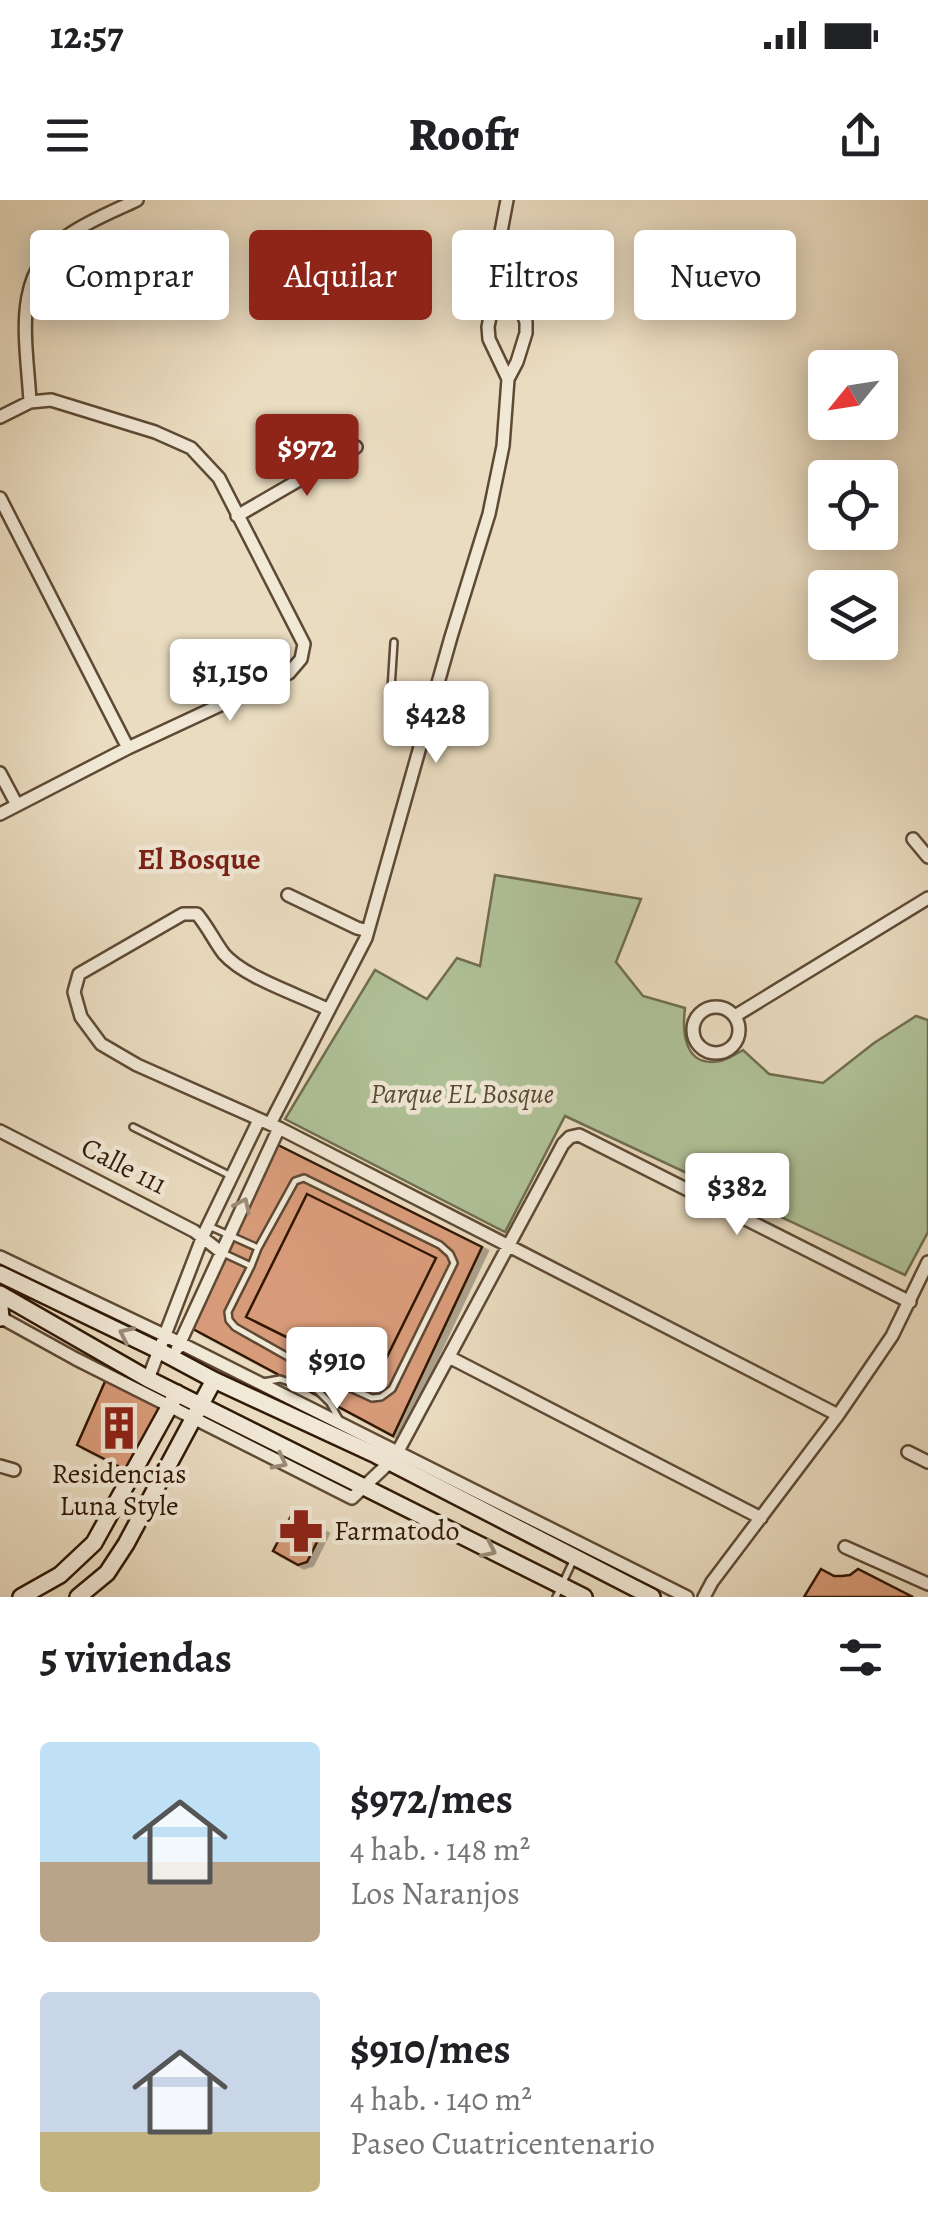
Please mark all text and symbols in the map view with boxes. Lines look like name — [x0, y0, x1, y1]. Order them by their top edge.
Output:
text: 12:57 — [50, 9, 123, 61]
text: Roofr — [409, 104, 519, 166]
icon: menu — [40, 108, 95, 163]
icon: share — [833, 108, 888, 163]
chip: Comprar — [30, 230, 229, 320]
chip: Alquilar — [249, 230, 432, 320]
chip: Filtros — [452, 230, 614, 320]
chip: Nuevo — [634, 230, 796, 320]
north arrow — [808, 350, 898, 440]
map controls — [808, 350, 898, 660]
pin: $972 — [248, 414, 366, 499]
text: $972 — [278, 424, 336, 468]
button: locate — [808, 460, 898, 550]
button: layers — [808, 570, 898, 660]
pin: $1,150 — [149, 639, 311, 724]
text: $1,150 — [192, 649, 268, 693]
pin: $428 — [377, 681, 495, 766]
text: $428 — [406, 691, 466, 735]
district label: El Bosque — [137, 839, 261, 879]
park label: Parque EL Bosque — [370, 1075, 554, 1113]
street label: Calle 111 — [75, 1128, 173, 1204]
pin: $382 — [678, 1153, 796, 1238]
text: $382 — [707, 1163, 767, 1207]
one-way arrow — [231, 1197, 251, 1215]
one-way arrow — [119, 1327, 137, 1347]
pin: $910 — [278, 1327, 396, 1412]
text: $910 — [308, 1337, 366, 1381]
building icon: Residencias Luna Style — [95, 1404, 143, 1452]
one-way arrow — [269, 1450, 287, 1469]
place label: Residencias Luna Style — [52, 1455, 186, 1525]
pharmacy icon: Farmatodo — [277, 1507, 325, 1555]
place label: Farmatodo — [334, 1512, 459, 1550]
one-way arrow — [479, 1538, 497, 1557]
text: 5 viviendas — [40, 1629, 232, 1686]
icon: filters — [833, 1630, 888, 1685]
text: $972/mes — [350, 1770, 513, 1827]
icon: home — [120, 1782, 240, 1902]
text: 4 hab. · 148 m² — [350, 1827, 530, 1871]
text: Los Naranjos — [350, 1871, 520, 1915]
text: $910/mes — [350, 2020, 511, 2077]
icon: home — [120, 2032, 240, 2152]
text: 4 hab. · 140 m² — [350, 2077, 532, 2121]
text: Paseo Cuatricentenario — [350, 2121, 655, 2165]

